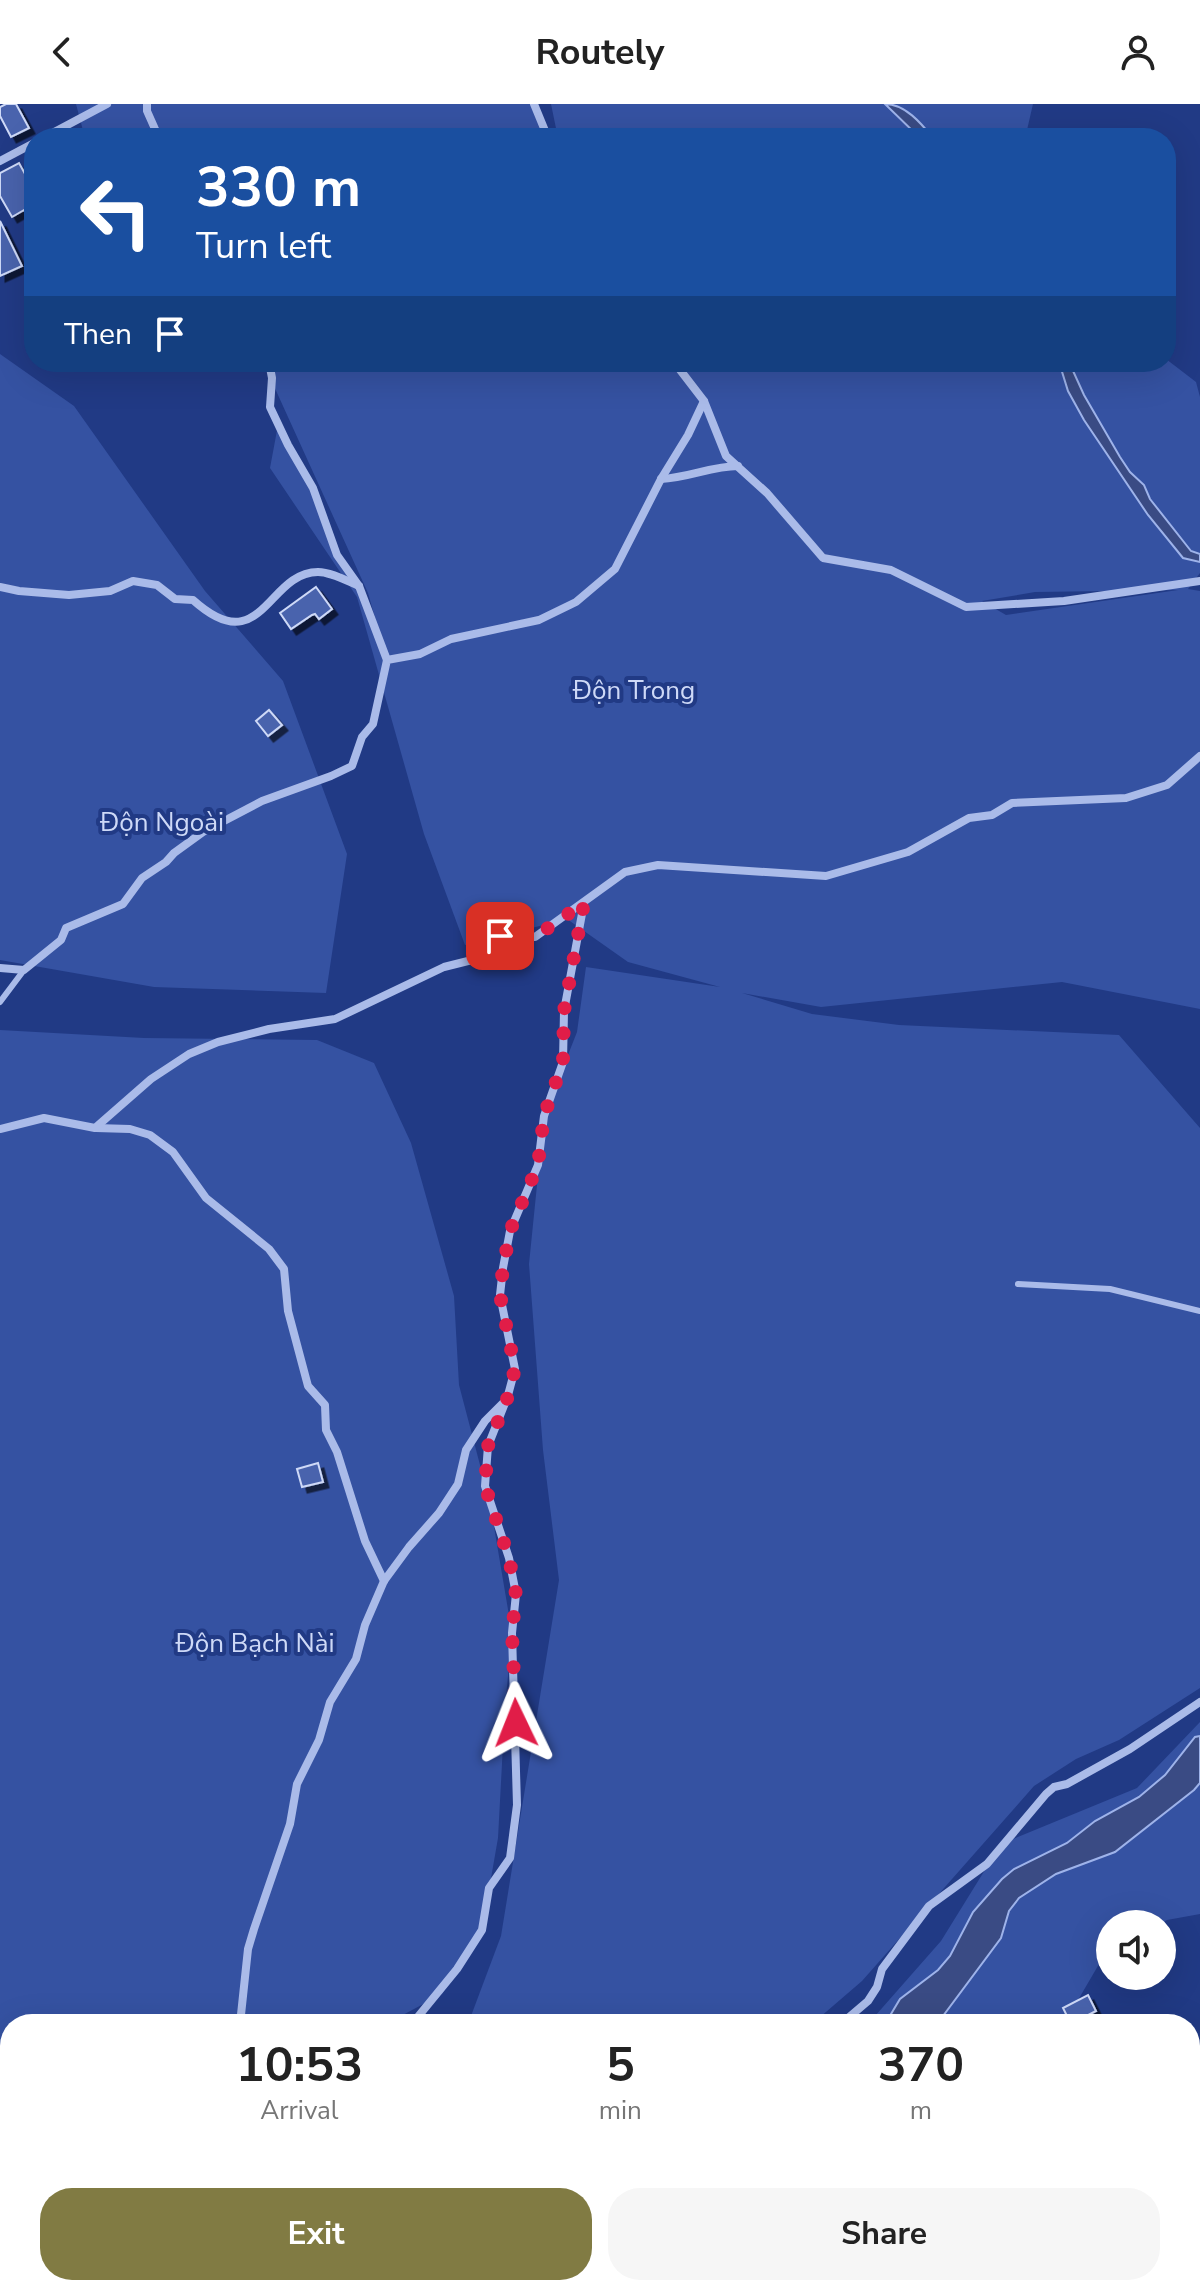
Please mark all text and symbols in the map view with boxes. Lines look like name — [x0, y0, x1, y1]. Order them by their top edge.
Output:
text: Routely — [536, 28, 664, 77]
icon: back — [40, 30, 84, 74]
icon: person — [1116, 30, 1160, 74]
text: 330 m — [196, 149, 361, 226]
icon: left — [64, 160, 168, 264]
text: Turn left — [196, 222, 331, 271]
icon: arrive — [148, 312, 192, 356]
text: Then — [64, 314, 132, 355]
park label: Độn Trong — [572, 673, 695, 708]
park label: Độn Ngoài — [99, 805, 224, 840]
pin — [466, 902, 534, 970]
icon: arrive — [478, 914, 522, 958]
park label: Độn Bạch Nài — [174, 1626, 335, 1661]
position arrow — [474, 1681, 558, 1765]
map controls — [1096, 1910, 1176, 1990]
button: sound — [1096, 1910, 1176, 1990]
text: 10:53 — [236, 2032, 363, 2098]
text: 5 — [606, 2032, 635, 2098]
text: 370 — [878, 2032, 964, 2098]
text: Arrival — [260, 2093, 339, 2128]
text: min — [599, 2093, 642, 2128]
text: m — [910, 2093, 932, 2128]
button: Exit — [40, 2188, 592, 2280]
button: Share — [608, 2188, 1160, 2280]

